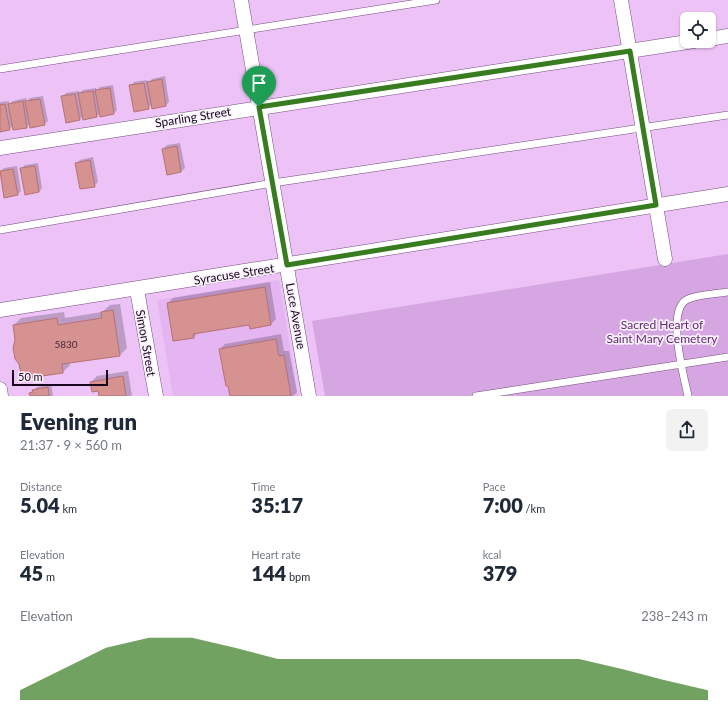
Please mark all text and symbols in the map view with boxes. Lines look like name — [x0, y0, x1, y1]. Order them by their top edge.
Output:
map controls — [680, 12, 716, 48]
button: locate — [680, 12, 716, 48]
pin — [242, 66, 276, 107]
icon: arrive — [248, 72, 270, 94]
street label: Sparling Street — [154, 103, 233, 130]
street label: Syracuse Street — [193, 260, 276, 288]
street label: Luce Avenue — [283, 282, 309, 350]
street label: Simon Street — [133, 309, 159, 378]
park label: Sacred Heart of Saint Mary Cemetery — [606, 317, 718, 346]
house number: 5830 — [54, 338, 78, 350]
scale bar — [12, 368, 108, 387]
text: 50 m — [18, 370, 43, 383]
text: Evening run — [20, 408, 137, 435]
button: share — [666, 409, 708, 451]
text: 21:37 · 9 × 560 m — [20, 437, 122, 453]
text: Distance — [20, 480, 62, 493]
text: Time — [251, 480, 275, 493]
text: Pace — [483, 480, 506, 493]
text: 5.04 — [20, 493, 60, 517]
text: 35:17 — [251, 493, 303, 517]
text: 7:00 — [483, 493, 523, 517]
text: km — [60, 502, 77, 515]
text: /km — [523, 502, 545, 515]
text: Elevation — [20, 548, 65, 561]
text: Heart rate — [251, 548, 301, 561]
text: kcal — [483, 548, 501, 561]
text: 45 — [20, 561, 43, 585]
text: 144 — [251, 561, 286, 585]
text: 379 — [483, 561, 517, 585]
text: m — [43, 570, 55, 583]
text: bpm — [286, 570, 310, 583]
text: Elevation — [20, 608, 73, 624]
text: 238–243 m — [641, 608, 708, 624]

